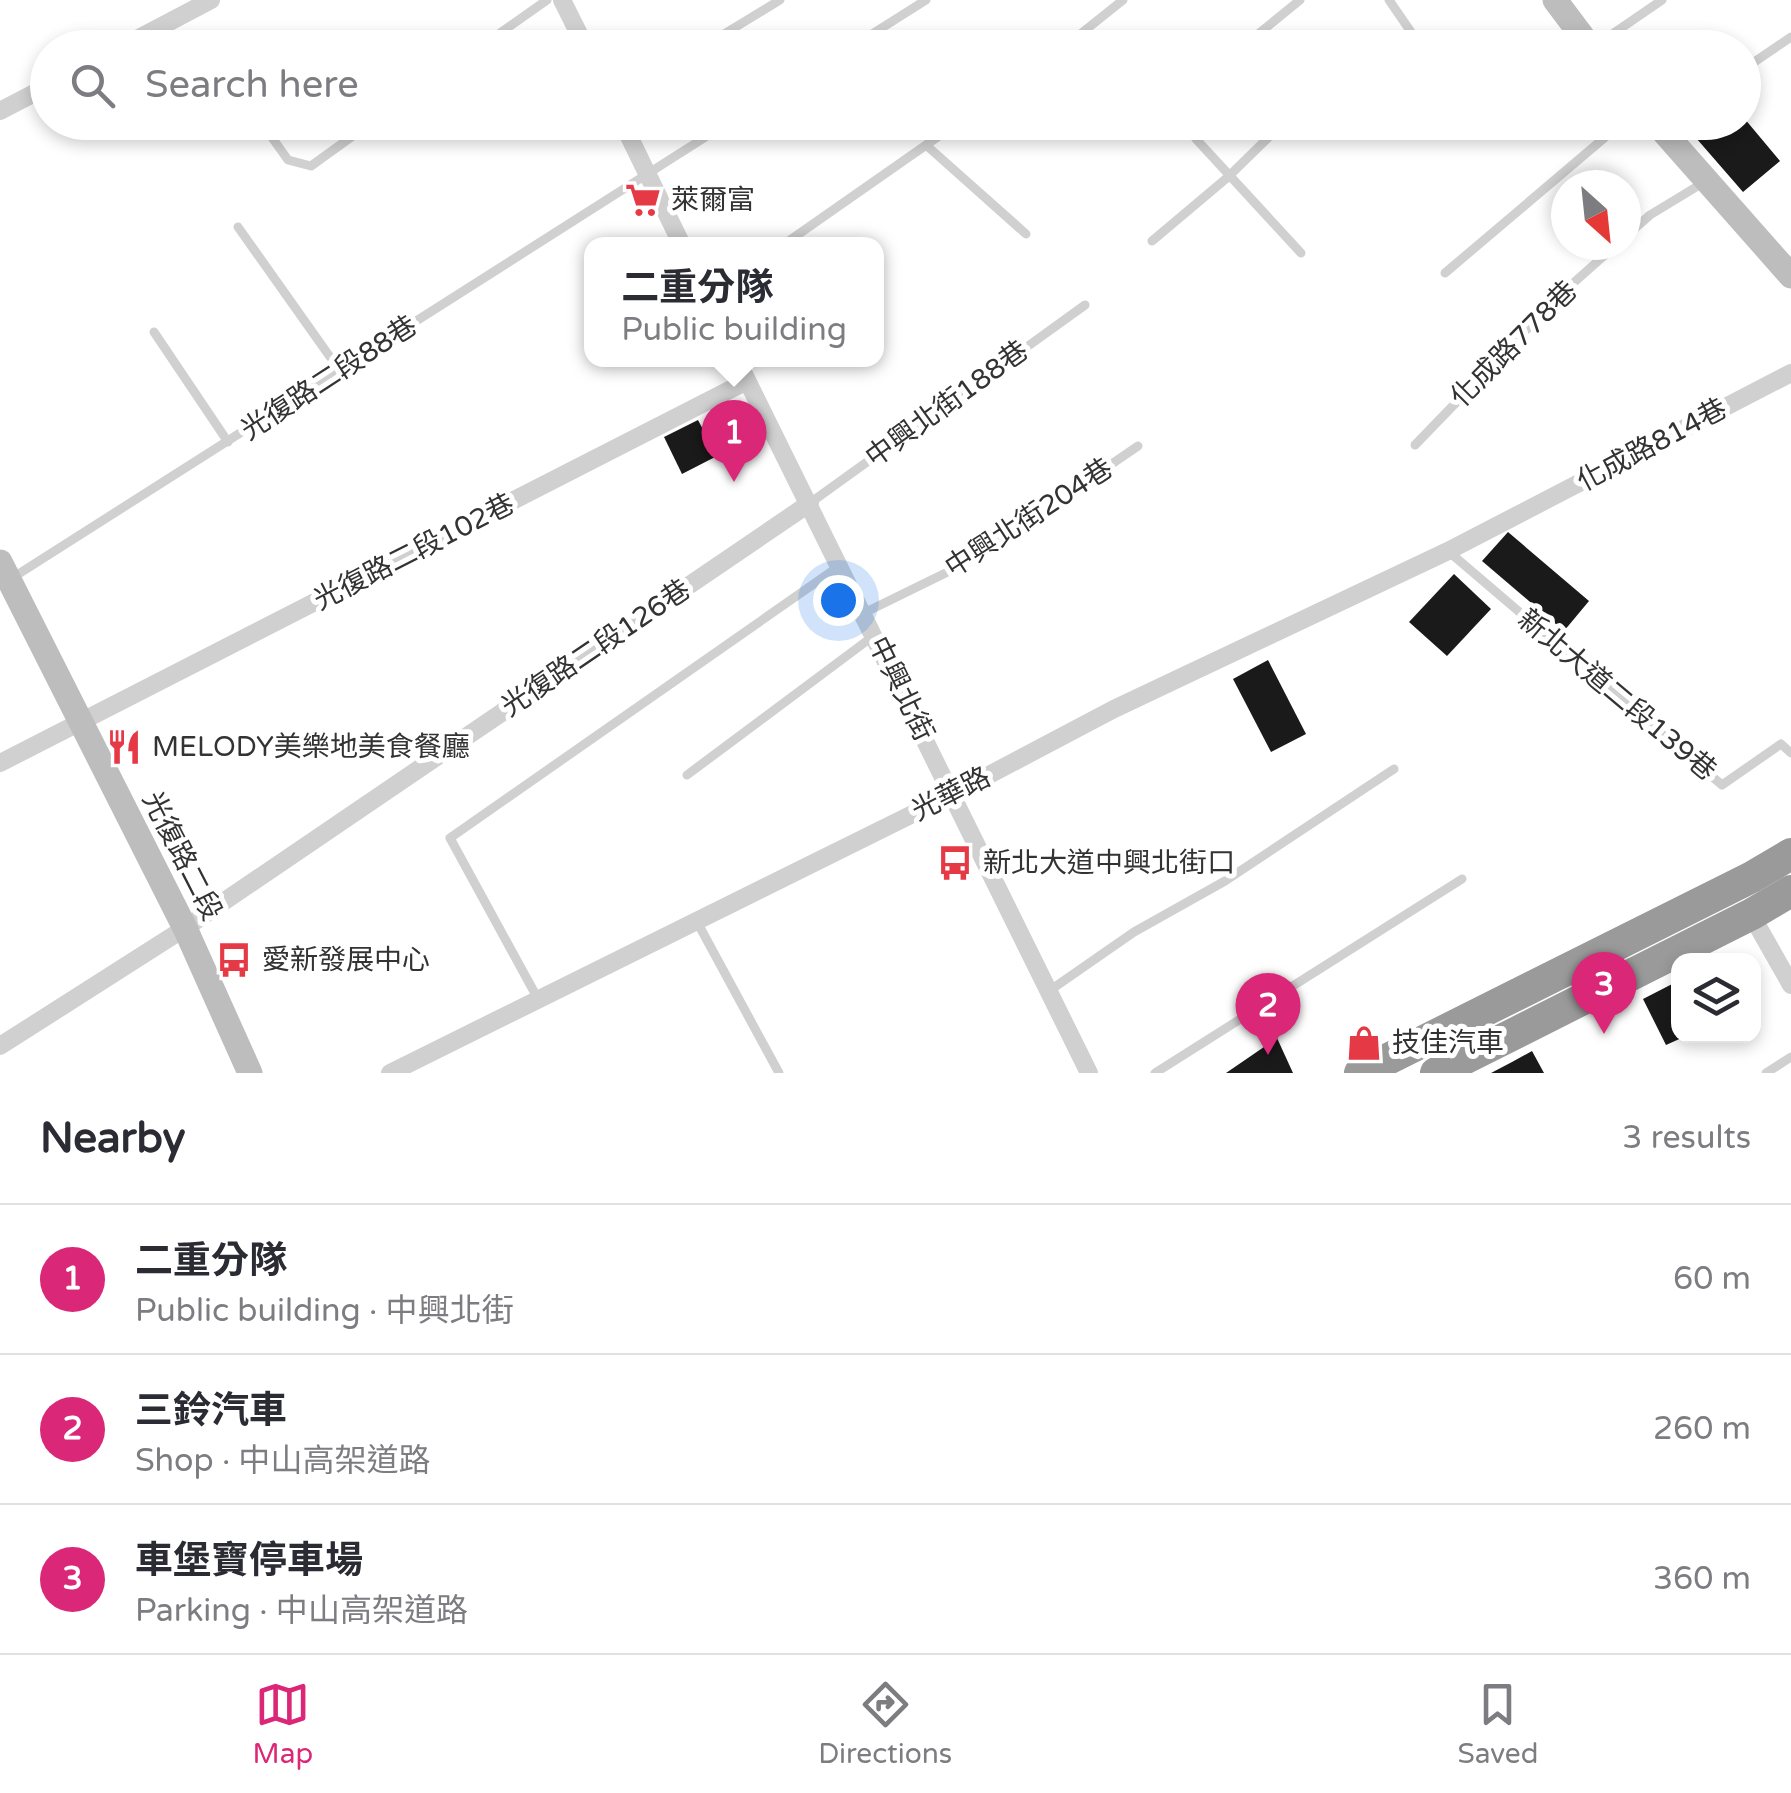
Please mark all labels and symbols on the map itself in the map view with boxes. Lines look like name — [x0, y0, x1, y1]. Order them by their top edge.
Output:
north arrow — [1551, 170, 1641, 260]
supermarket icon: 萊爾富 — [624, 181, 662, 219]
place label: 萊爾富 — [671, 183, 755, 217]
street label: 化成路778巷 — [1444, 274, 1584, 414]
street label: 光復路二段88巷 — [235, 308, 423, 448]
street label: 中興北街188巷 — [859, 334, 1035, 474]
street label: 化成路814巷 — [1571, 391, 1733, 499]
pin: 1 — [702, 400, 766, 482]
street label: 中興北街204巷 — [939, 451, 1119, 585]
street label: 光復路二段102巷 — [308, 487, 520, 617]
street label: 光復路二段126巷 — [495, 572, 697, 724]
your location — [813, 575, 864, 626]
street label: 新北大道二段139巷 — [1511, 602, 1723, 788]
street label: 中興北街 — [861, 631, 941, 747]
restaurant icon: MELODY美樂地美食餐廳 — [105, 728, 143, 766]
place label: MELODY美樂地美食餐廳 — [152, 730, 470, 764]
street label: 光華路 — [906, 760, 996, 828]
street label: 光復路二段 — [135, 786, 229, 926]
bus stop icon: 新北大道中興北街口 — [936, 844, 974, 882]
place label: 新北大道中興北街口 — [983, 846, 1235, 880]
bus stop icon: 愛新發展中心 — [215, 941, 253, 979]
place label: 愛新發展中心 — [262, 943, 430, 977]
pin: 3 — [1572, 952, 1636, 1034]
pin: 2 — [1236, 972, 1300, 1055]
shop icon: 技佳汽車 — [1345, 1024, 1383, 1062]
place label: 技佳汽車 — [1392, 1026, 1504, 1060]

